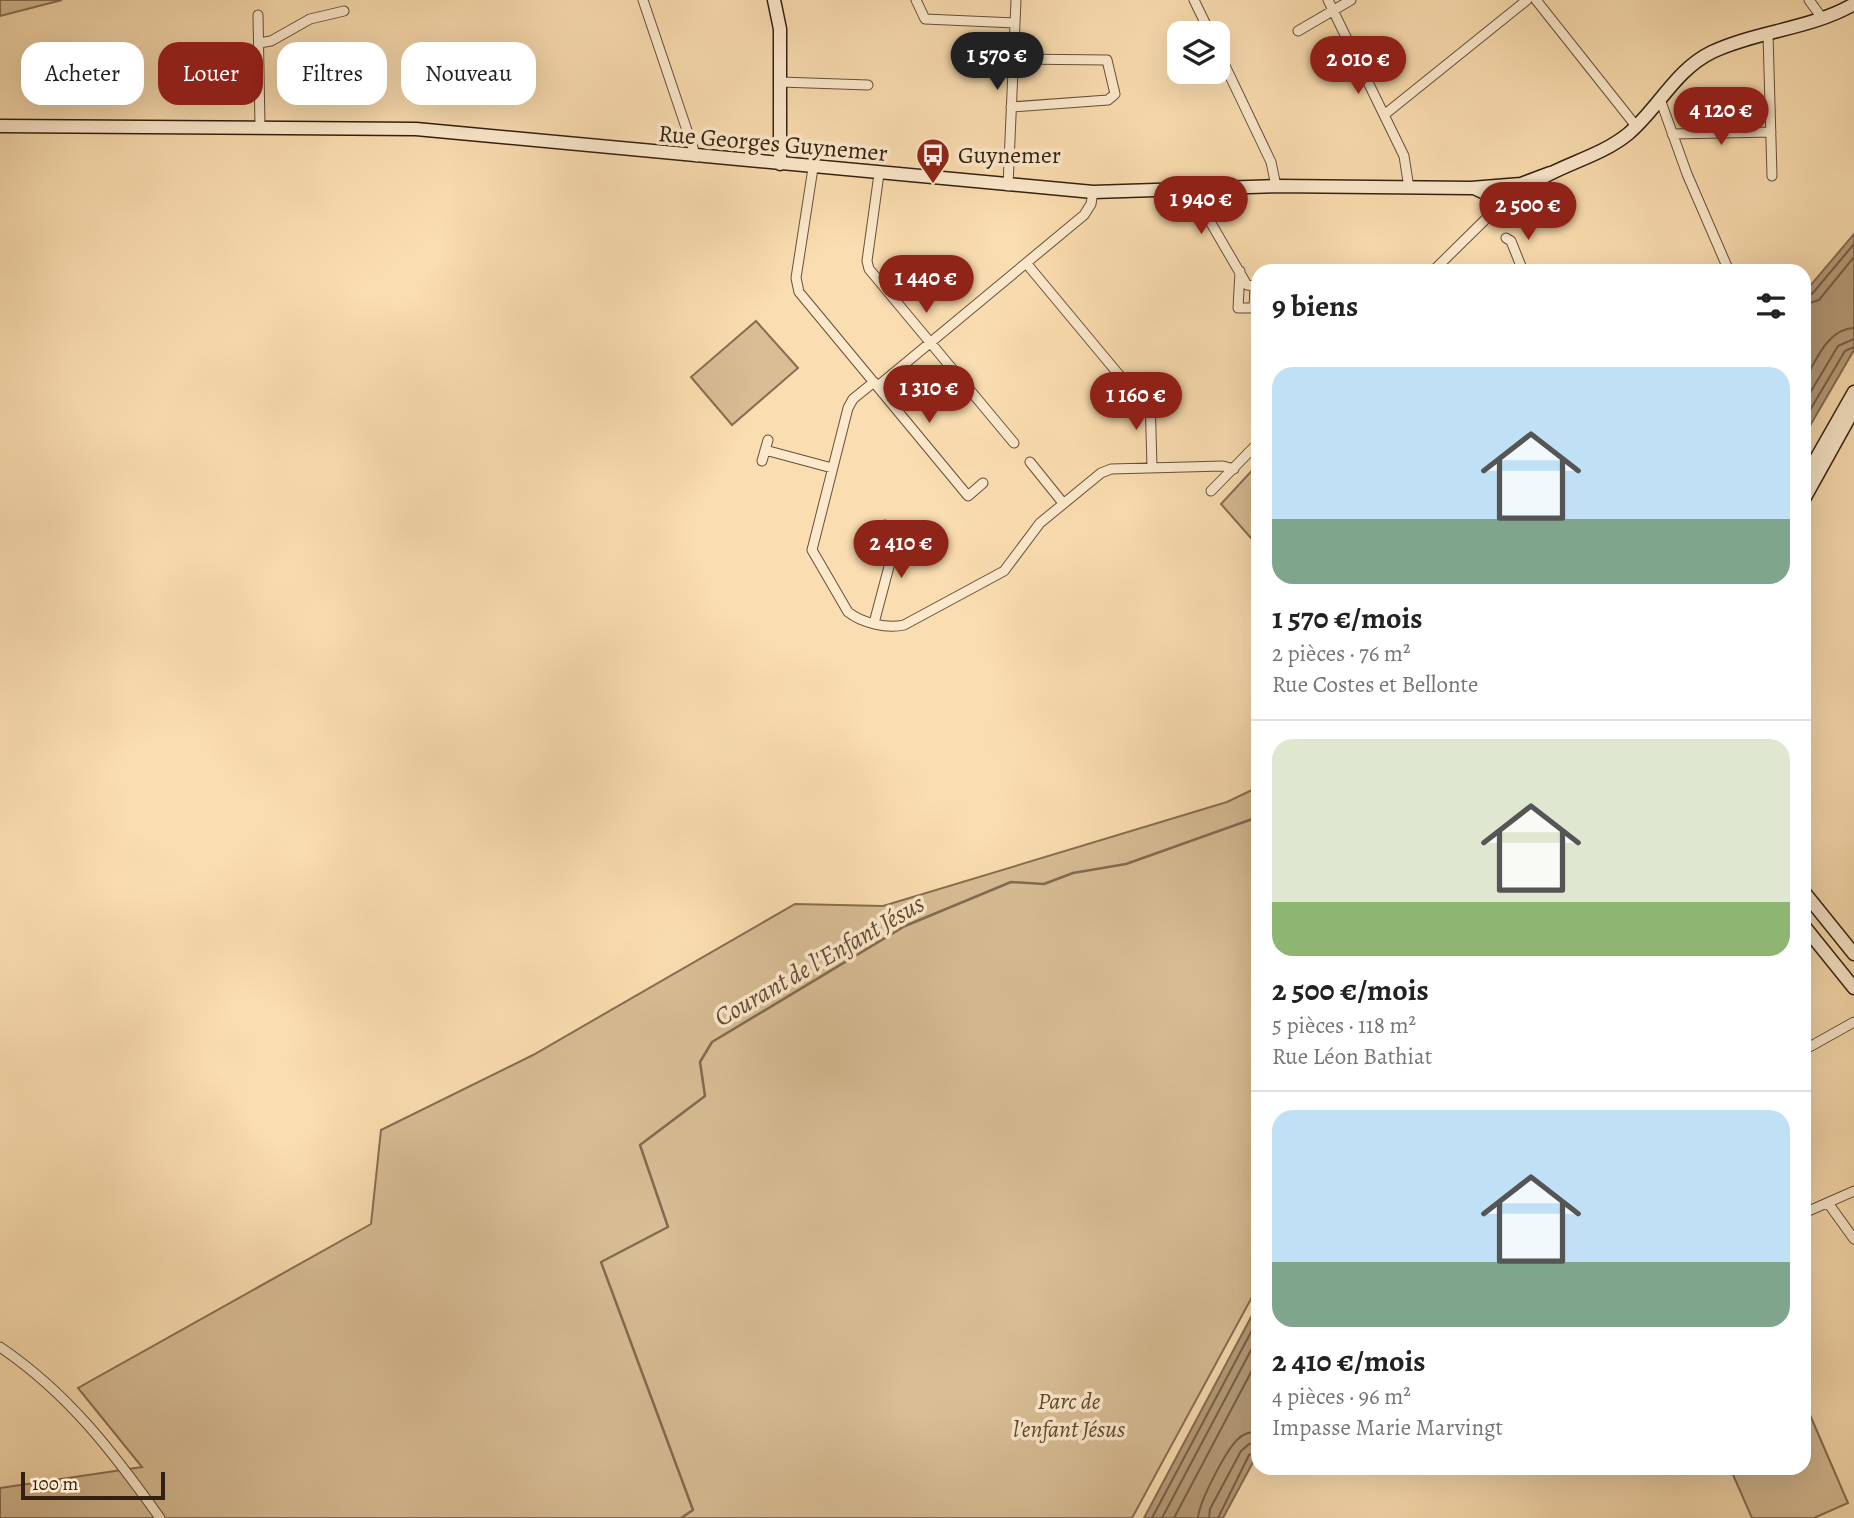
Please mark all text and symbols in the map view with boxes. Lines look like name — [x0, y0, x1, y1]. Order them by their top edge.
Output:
map controls — [1167, 21, 1230, 84]
button: layers — [1167, 21, 1230, 84]
pin: 1 570 € — [932, 32, 1062, 92]
pin: 2 010 € — [1293, 36, 1423, 96]
text: 1 570 € — [967, 39, 1027, 70]
chip: Acheter — [21, 42, 144, 105]
chip: Louer — [158, 42, 263, 105]
chip: Filtres — [277, 42, 387, 105]
chip: Nouveau — [401, 42, 536, 105]
text: 2 010 € — [1326, 43, 1390, 74]
pin: 4 120 € — [1656, 88, 1786, 147]
text: 4 120 € — [1690, 94, 1752, 125]
street label: Rue Georges Guynemer — [657, 117, 889, 169]
bus stop icon: Guynemer — [914, 136, 952, 185]
place label: Guynemer — [958, 139, 1061, 171]
pin: 1 940 € — [1136, 176, 1266, 236]
pin: 2 500 € — [1463, 182, 1593, 242]
text: 1 940 € — [1170, 183, 1232, 214]
text: 2 500 € — [1495, 189, 1561, 220]
pin: 1 440 € — [861, 256, 991, 315]
text: 1 440 € — [895, 262, 957, 293]
text: 9 biens — [1272, 286, 1358, 326]
icon: filters — [1752, 287, 1790, 325]
pin: 1 310 € — [864, 366, 994, 425]
text: 1 310 € — [899, 372, 959, 403]
pin: 1 160 € — [1071, 372, 1201, 432]
text: 1 160 € — [1106, 379, 1166, 410]
icon: home — [1468, 413, 1594, 539]
pin: 2 410 € — [836, 520, 966, 580]
text: 2 410 € — [870, 527, 932, 558]
text: 1 570 €/mois — [1272, 598, 1423, 638]
text: 2 pièces · 76 m² — [1272, 638, 1411, 669]
text: Rue Costes et Bellonte — [1272, 669, 1478, 700]
icon: home — [1468, 785, 1594, 911]
water label: Courant de l'Enfant Jésus — [708, 886, 931, 1035]
text: 2 500 €/mois — [1272, 970, 1429, 1010]
text: 5 pièces · 118 m² — [1272, 1010, 1416, 1041]
text: Rue Léon Bathiat — [1272, 1041, 1432, 1072]
icon: home — [1468, 1156, 1594, 1282]
text: 2 410 €/mois — [1272, 1341, 1426, 1381]
text: 4 pièces · 96 m² — [1272, 1381, 1411, 1412]
park label: Parc de l'enfant Jésus — [1013, 1385, 1125, 1445]
text: Impasse Marie Marvingt — [1272, 1412, 1503, 1443]
scale bar — [21, 1469, 164, 1501]
text: 100 m — [32, 1471, 78, 1497]

